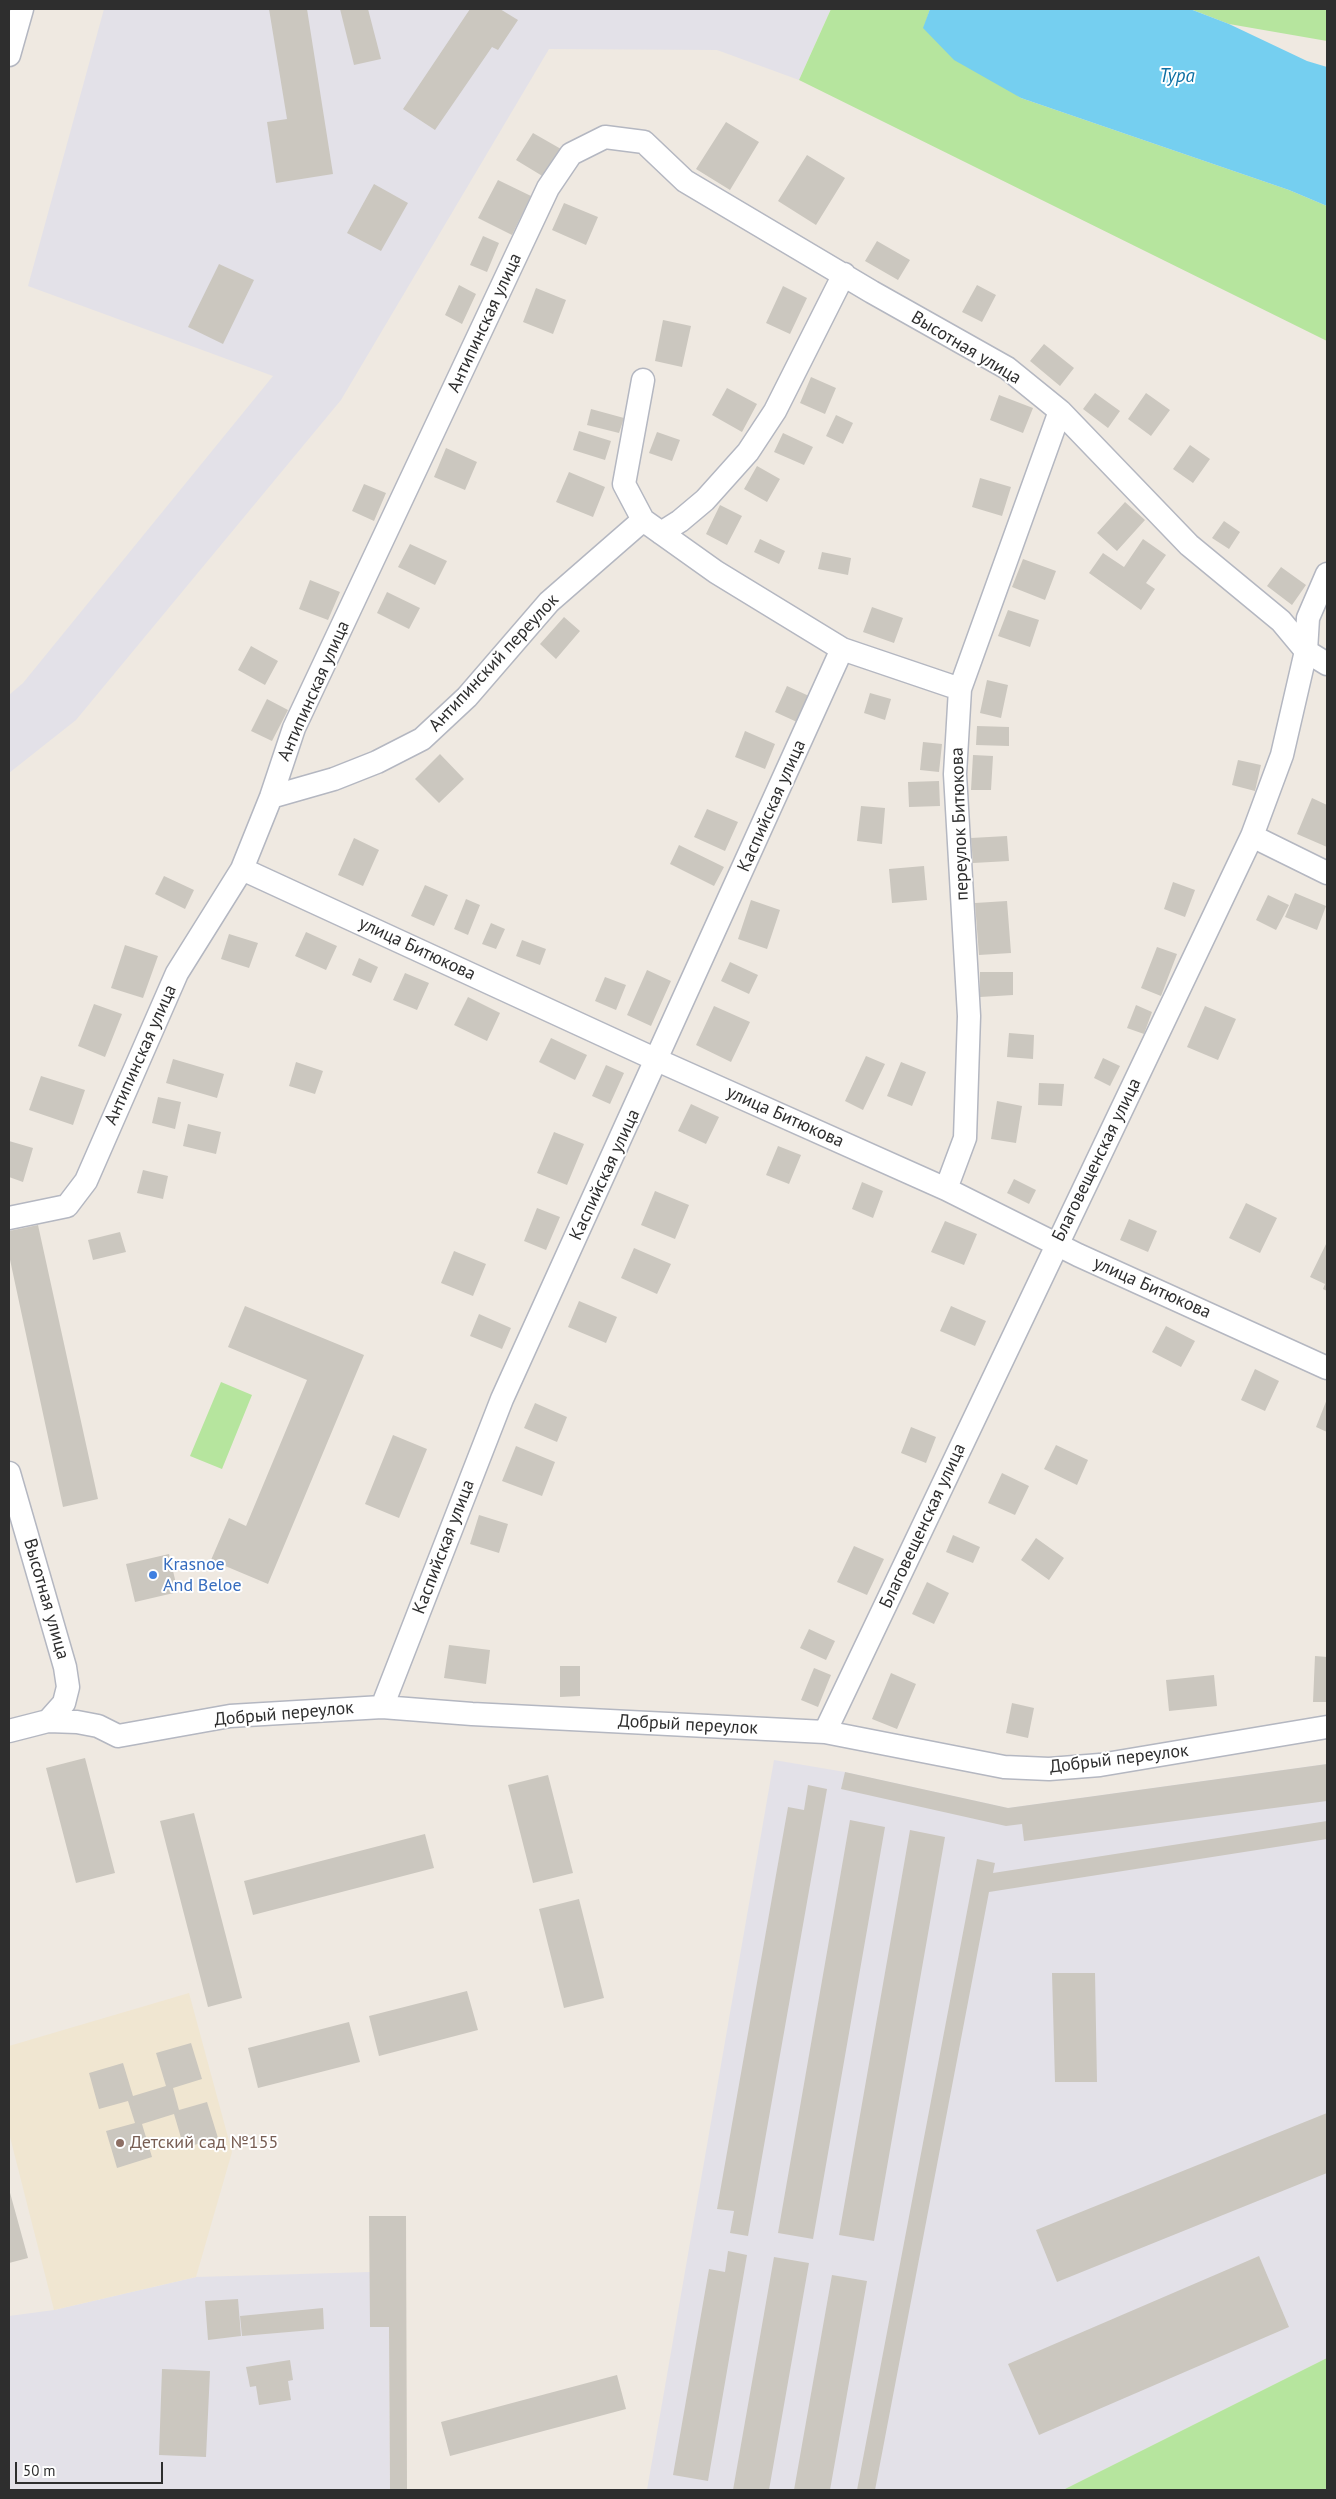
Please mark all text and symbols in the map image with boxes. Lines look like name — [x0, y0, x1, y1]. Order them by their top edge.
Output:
water label: Тура — [1159, 66, 1195, 88]
street label: Антипинская улица — [443, 250, 527, 396]
street label: Высотная улица — [907, 307, 1025, 389]
street label: Антипинский переулок — [425, 590, 563, 736]
street label: Антипинская улица — [273, 618, 355, 764]
street label: Каспийская улица — [733, 737, 811, 875]
street label: переулок Битюкова — [947, 747, 973, 901]
street label: улица Битюкова — [355, 912, 479, 986]
street label: Антипинская улица — [100, 982, 182, 1128]
street label: Благовещенская улица — [1048, 1075, 1146, 1245]
street label: улица Битюкова — [723, 1081, 847, 1153]
street label: Каспийская улица — [565, 1106, 645, 1244]
street label: улица Битюкова — [1090, 1252, 1214, 1324]
street label: Благовещенская улица — [875, 1440, 971, 1612]
street label: Каспийская улица — [408, 1477, 480, 1617]
street label: Высотная улица — [18, 1536, 74, 1662]
place label: Krasnoe And Beloe — [163, 1554, 242, 1596]
marker: Krasnoe And Beloe — [147, 1569, 159, 1581]
street label: Добрый переулок — [213, 1697, 355, 1731]
street label: Добрый переулок — [618, 1711, 758, 1739]
street label: Добрый переулок — [1048, 1740, 1190, 1778]
place label: Детский сад №155 — [130, 2132, 278, 2154]
marker: Детский сад №155 — [114, 2137, 126, 2149]
scale bar — [18, 2452, 165, 2484]
text: 50 m — [23, 2461, 56, 2480]

